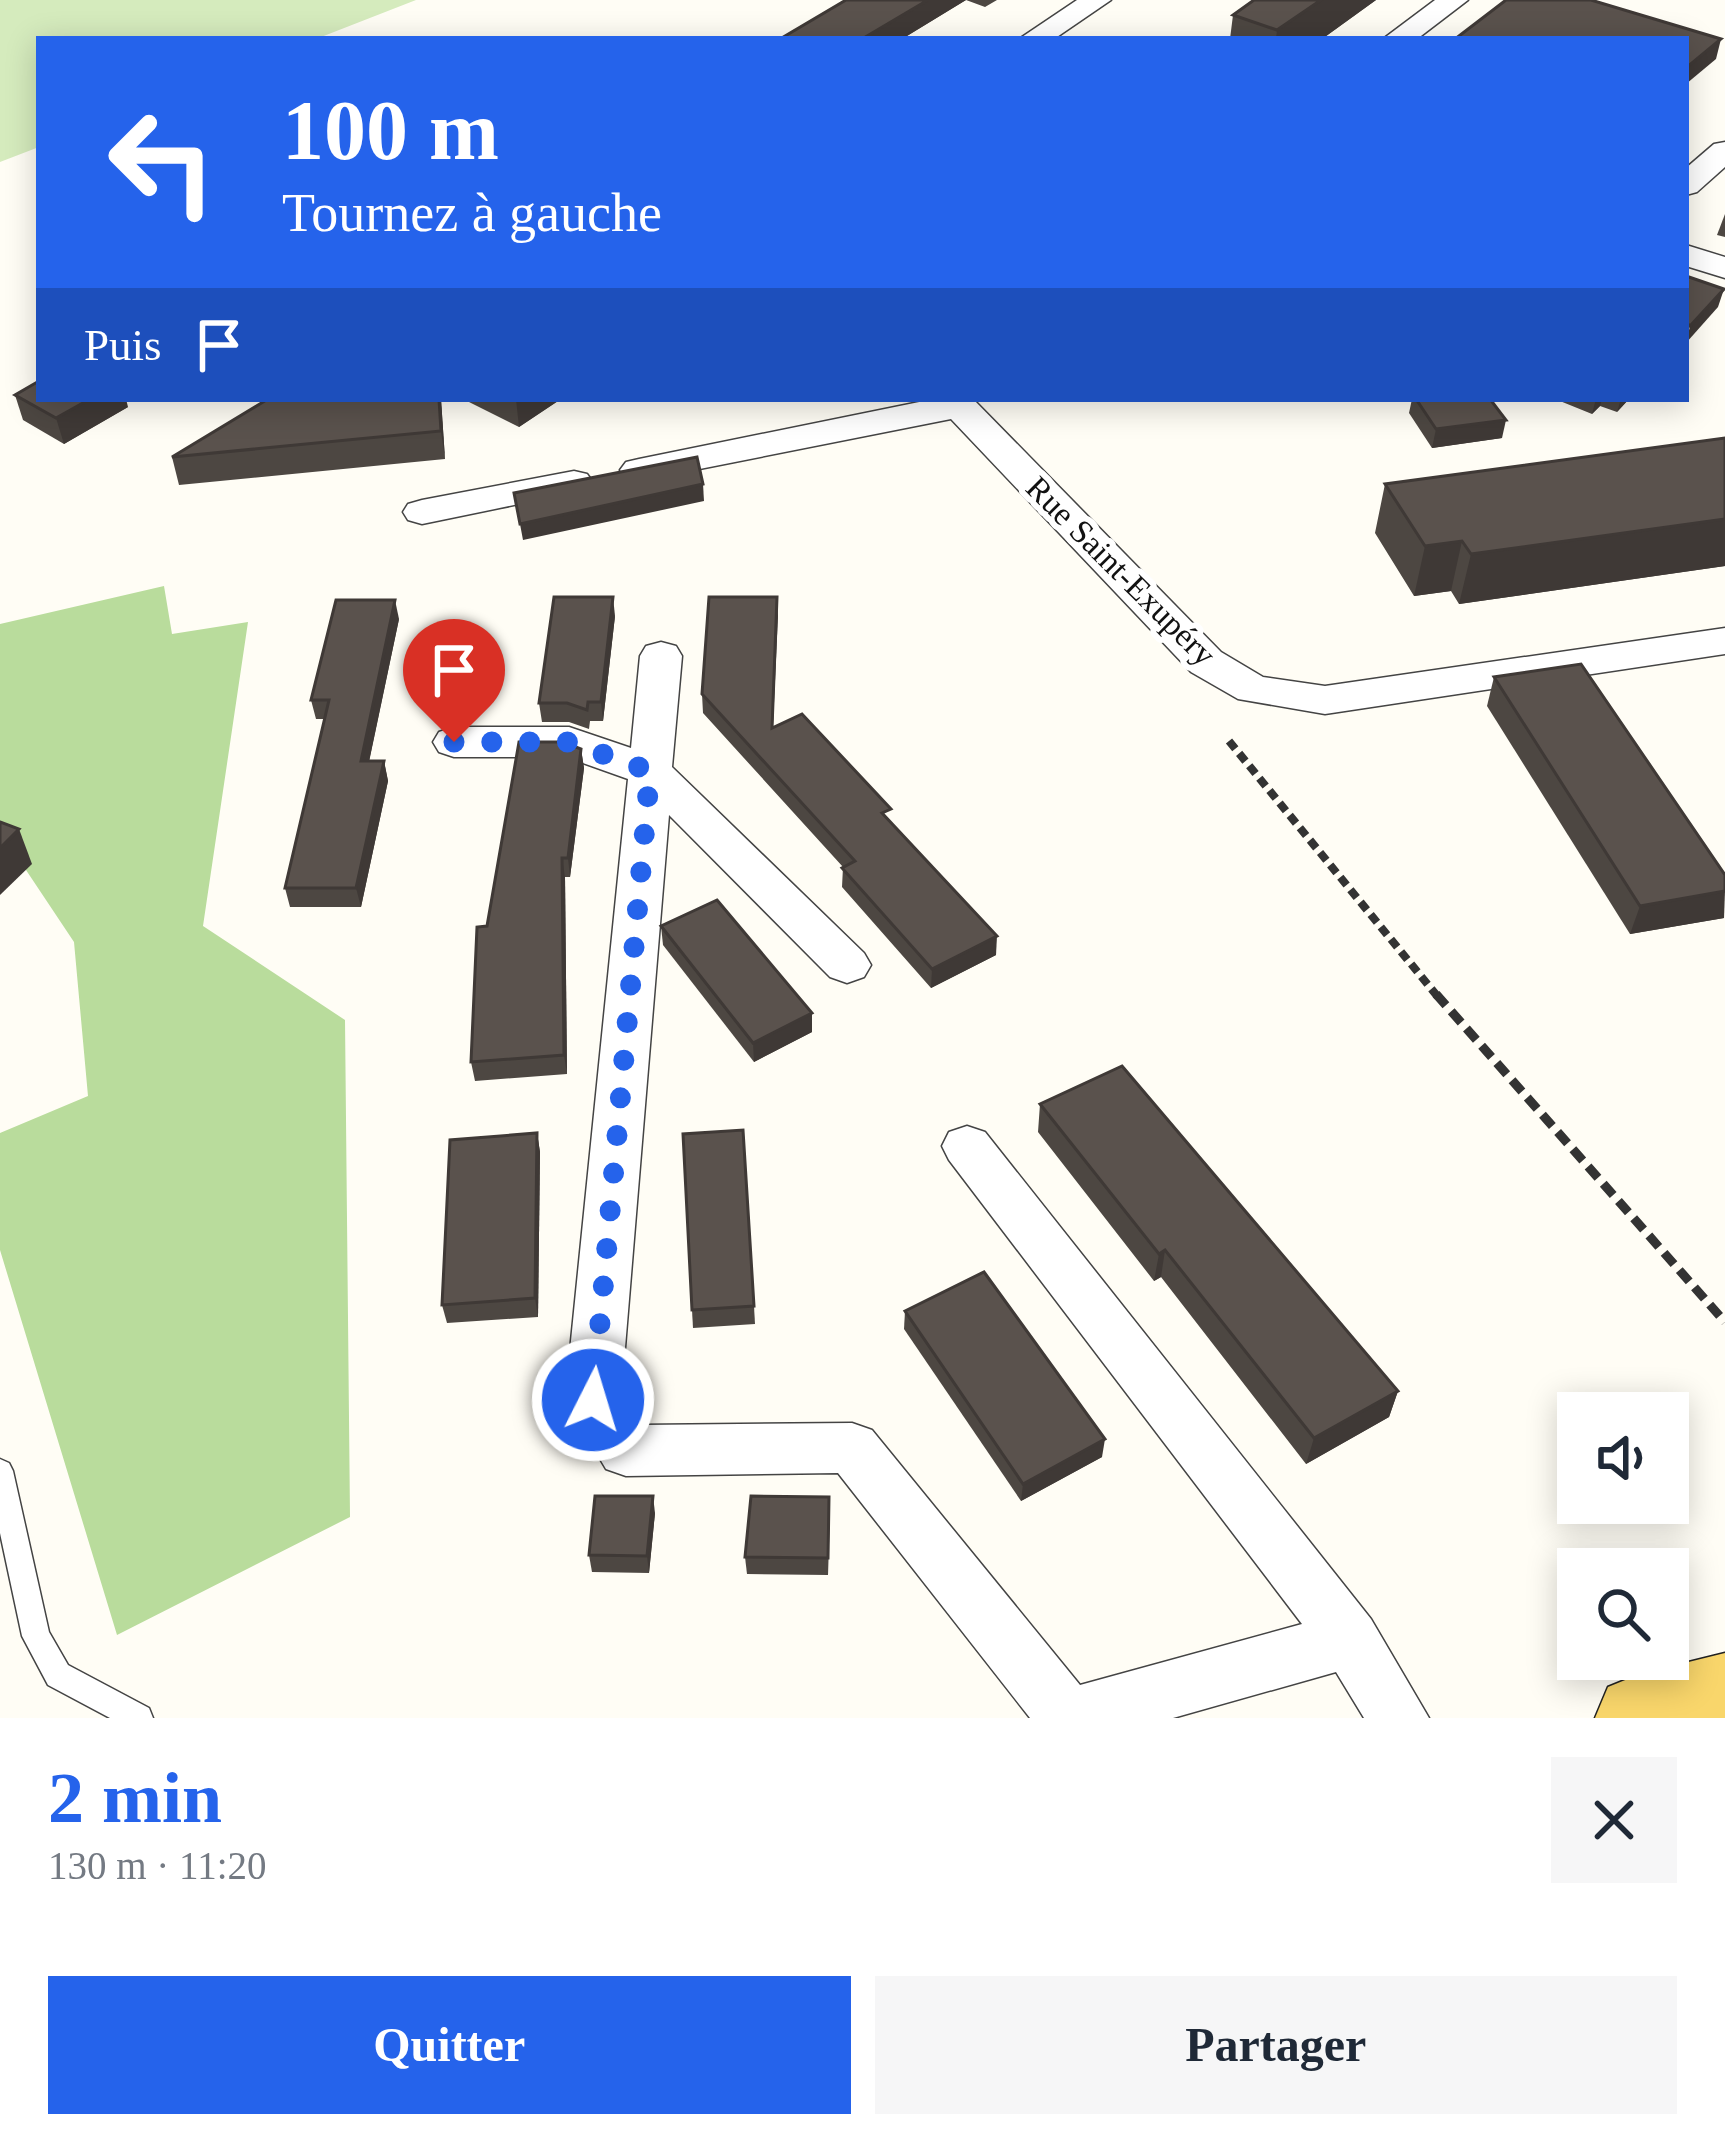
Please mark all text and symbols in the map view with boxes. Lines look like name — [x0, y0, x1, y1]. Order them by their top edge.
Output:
icon: left — [84, 84, 240, 240]
text: 100 m — [282, 84, 499, 177]
text: Tournez à gauche — [282, 183, 662, 243]
icon: arrive — [186, 312, 252, 378]
text: Puis — [84, 320, 162, 370]
street label: Rue Saint-Exupéry — [1019, 469, 1223, 673]
pin — [403, 619, 505, 742]
icon: arrive — [421, 637, 487, 703]
position arrow — [530, 1337, 656, 1463]
map controls — [1557, 1392, 1689, 1680]
button: sound — [1557, 1392, 1689, 1524]
button: search — [1557, 1548, 1689, 1680]
button: close — [1551, 1757, 1677, 1883]
text: 2 min — [48, 1758, 222, 1838]
text: 130 m · 11:20 — [48, 1844, 266, 1887]
button: Quitter — [48, 1976, 851, 2114]
button: Partager — [875, 1976, 1677, 2114]

